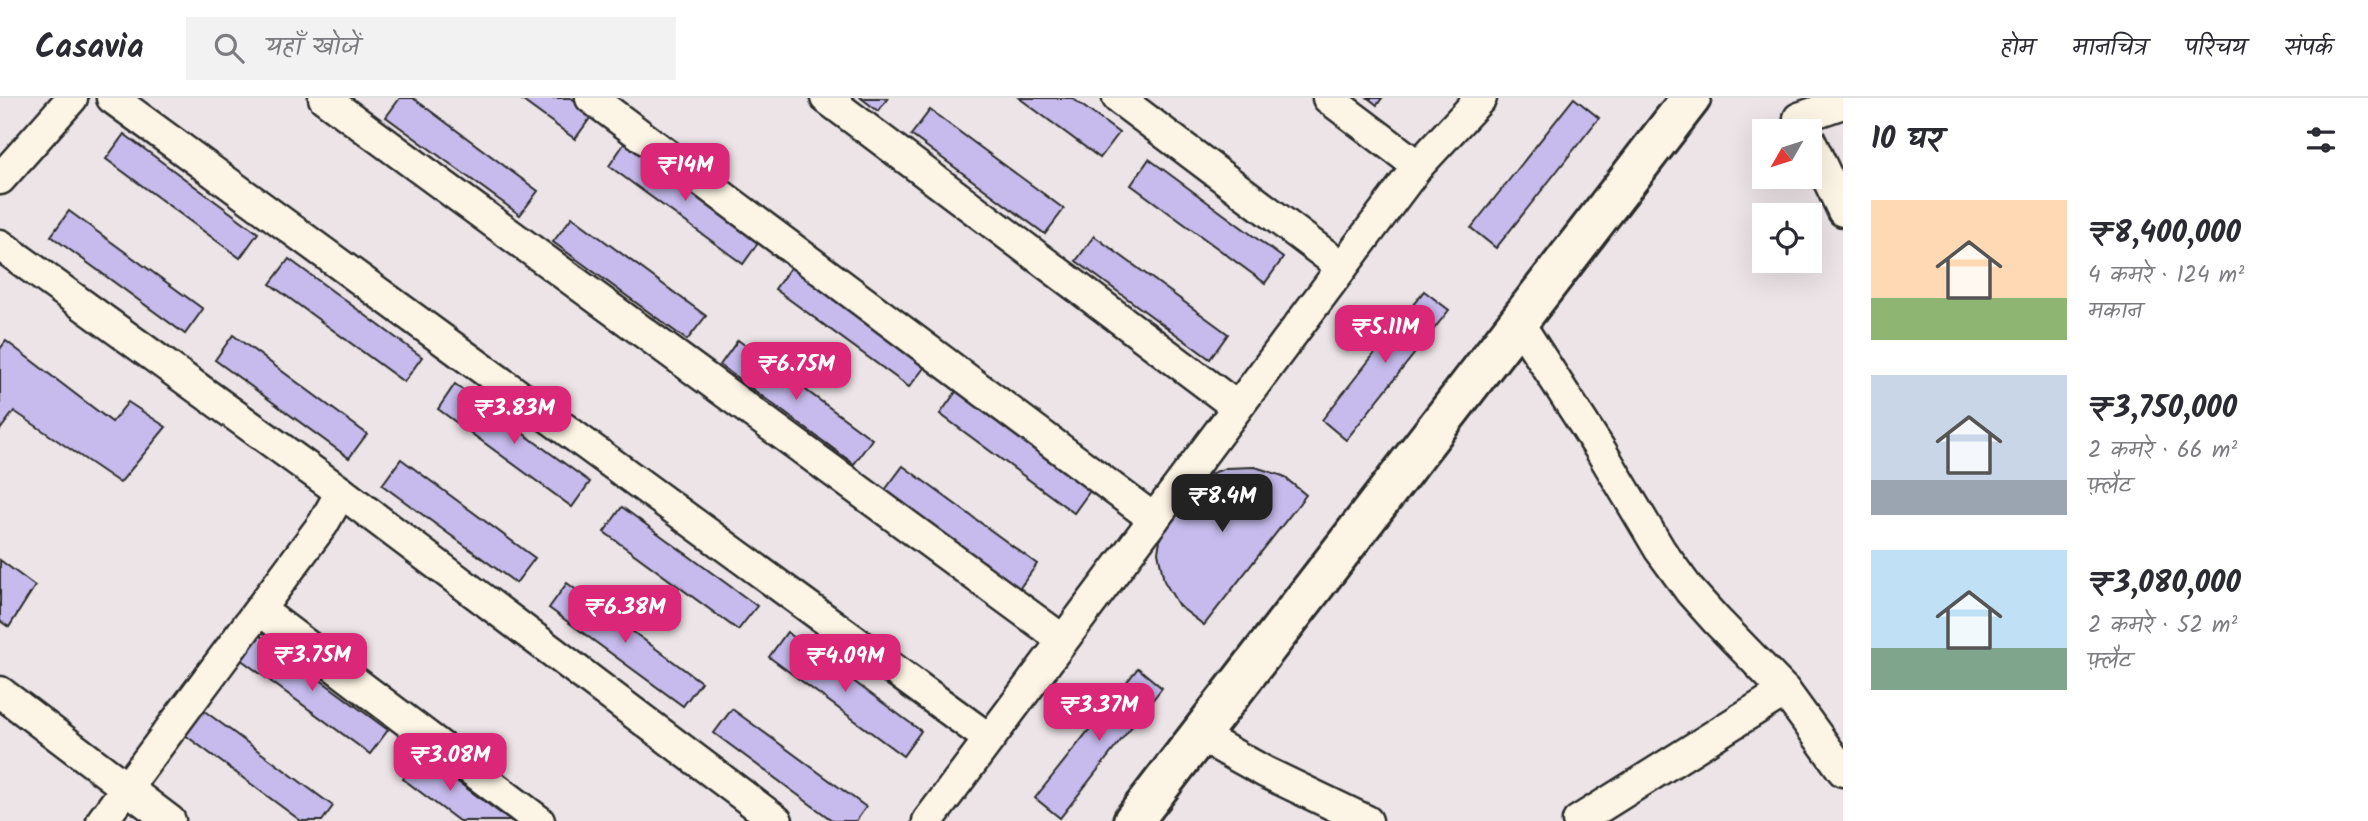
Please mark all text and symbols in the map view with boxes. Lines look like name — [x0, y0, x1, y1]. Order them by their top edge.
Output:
search box — [186, 17, 676, 80]
text: Casavia — [35, 22, 144, 75]
text: यहाँ खोजें — [266, 27, 360, 69]
icon: search — [210, 29, 248, 67]
text: होम — [2001, 29, 2034, 68]
text: मानचित्र — [2072, 29, 2147, 68]
text: परिचय — [2185, 29, 2246, 68]
text: संपर्क — [2284, 29, 2333, 68]
text: 10 घर — [1871, 116, 1942, 164]
north arrow — [1752, 119, 1822, 189]
map controls — [1752, 119, 1822, 273]
icon: filters — [2302, 121, 2340, 159]
pin: ₹14M — [644, 144, 726, 203]
text: ₹14M — [657, 148, 713, 184]
button: locate — [1752, 203, 1822, 273]
text: ₹8,400,000 — [2088, 210, 2241, 258]
icon: home — [1927, 228, 2011, 312]
text: 4 कमरे · 124 m² — [2088, 258, 2244, 294]
text: मकान — [2088, 294, 2142, 330]
pin: ₹5.11M — [1328, 306, 1442, 365]
text: ₹5.11M — [1351, 310, 1419, 346]
pin: ₹6.75M — [739, 342, 853, 402]
text: ₹6.75M — [757, 347, 835, 383]
text: ₹3,750,000 — [2088, 385, 2237, 433]
pin: ₹3.83M — [457, 386, 571, 446]
text: ₹3.83M — [473, 391, 555, 427]
icon: home — [1927, 403, 2011, 487]
text: 2 कमरे · 66 m² — [2088, 433, 2237, 469]
text: फ़्लैट — [2088, 469, 2132, 505]
pin: ₹8.4M — [1173, 474, 1271, 534]
text: ₹8.4M — [1188, 479, 1256, 515]
text: ₹3,080,000 — [2088, 560, 2241, 608]
icon: home — [1927, 578, 2011, 662]
pin: ₹6.38M — [568, 586, 682, 645]
text: ₹6.38M — [584, 590, 666, 626]
text: 2 कमरे · 52 m² — [2088, 608, 2237, 644]
pin: ₹3.75M — [255, 634, 369, 693]
pin: ₹4.09M — [788, 634, 902, 694]
text: ₹3.75M — [273, 638, 351, 674]
text: ₹4.09M — [806, 639, 884, 675]
text: फ़्लैट — [2088, 644, 2132, 680]
pin: ₹3.37M — [1042, 684, 1156, 743]
text: ₹3.37M — [1060, 688, 1138, 724]
pin: ₹3.08M — [393, 734, 507, 793]
text: ₹3.08M — [410, 738, 490, 774]

